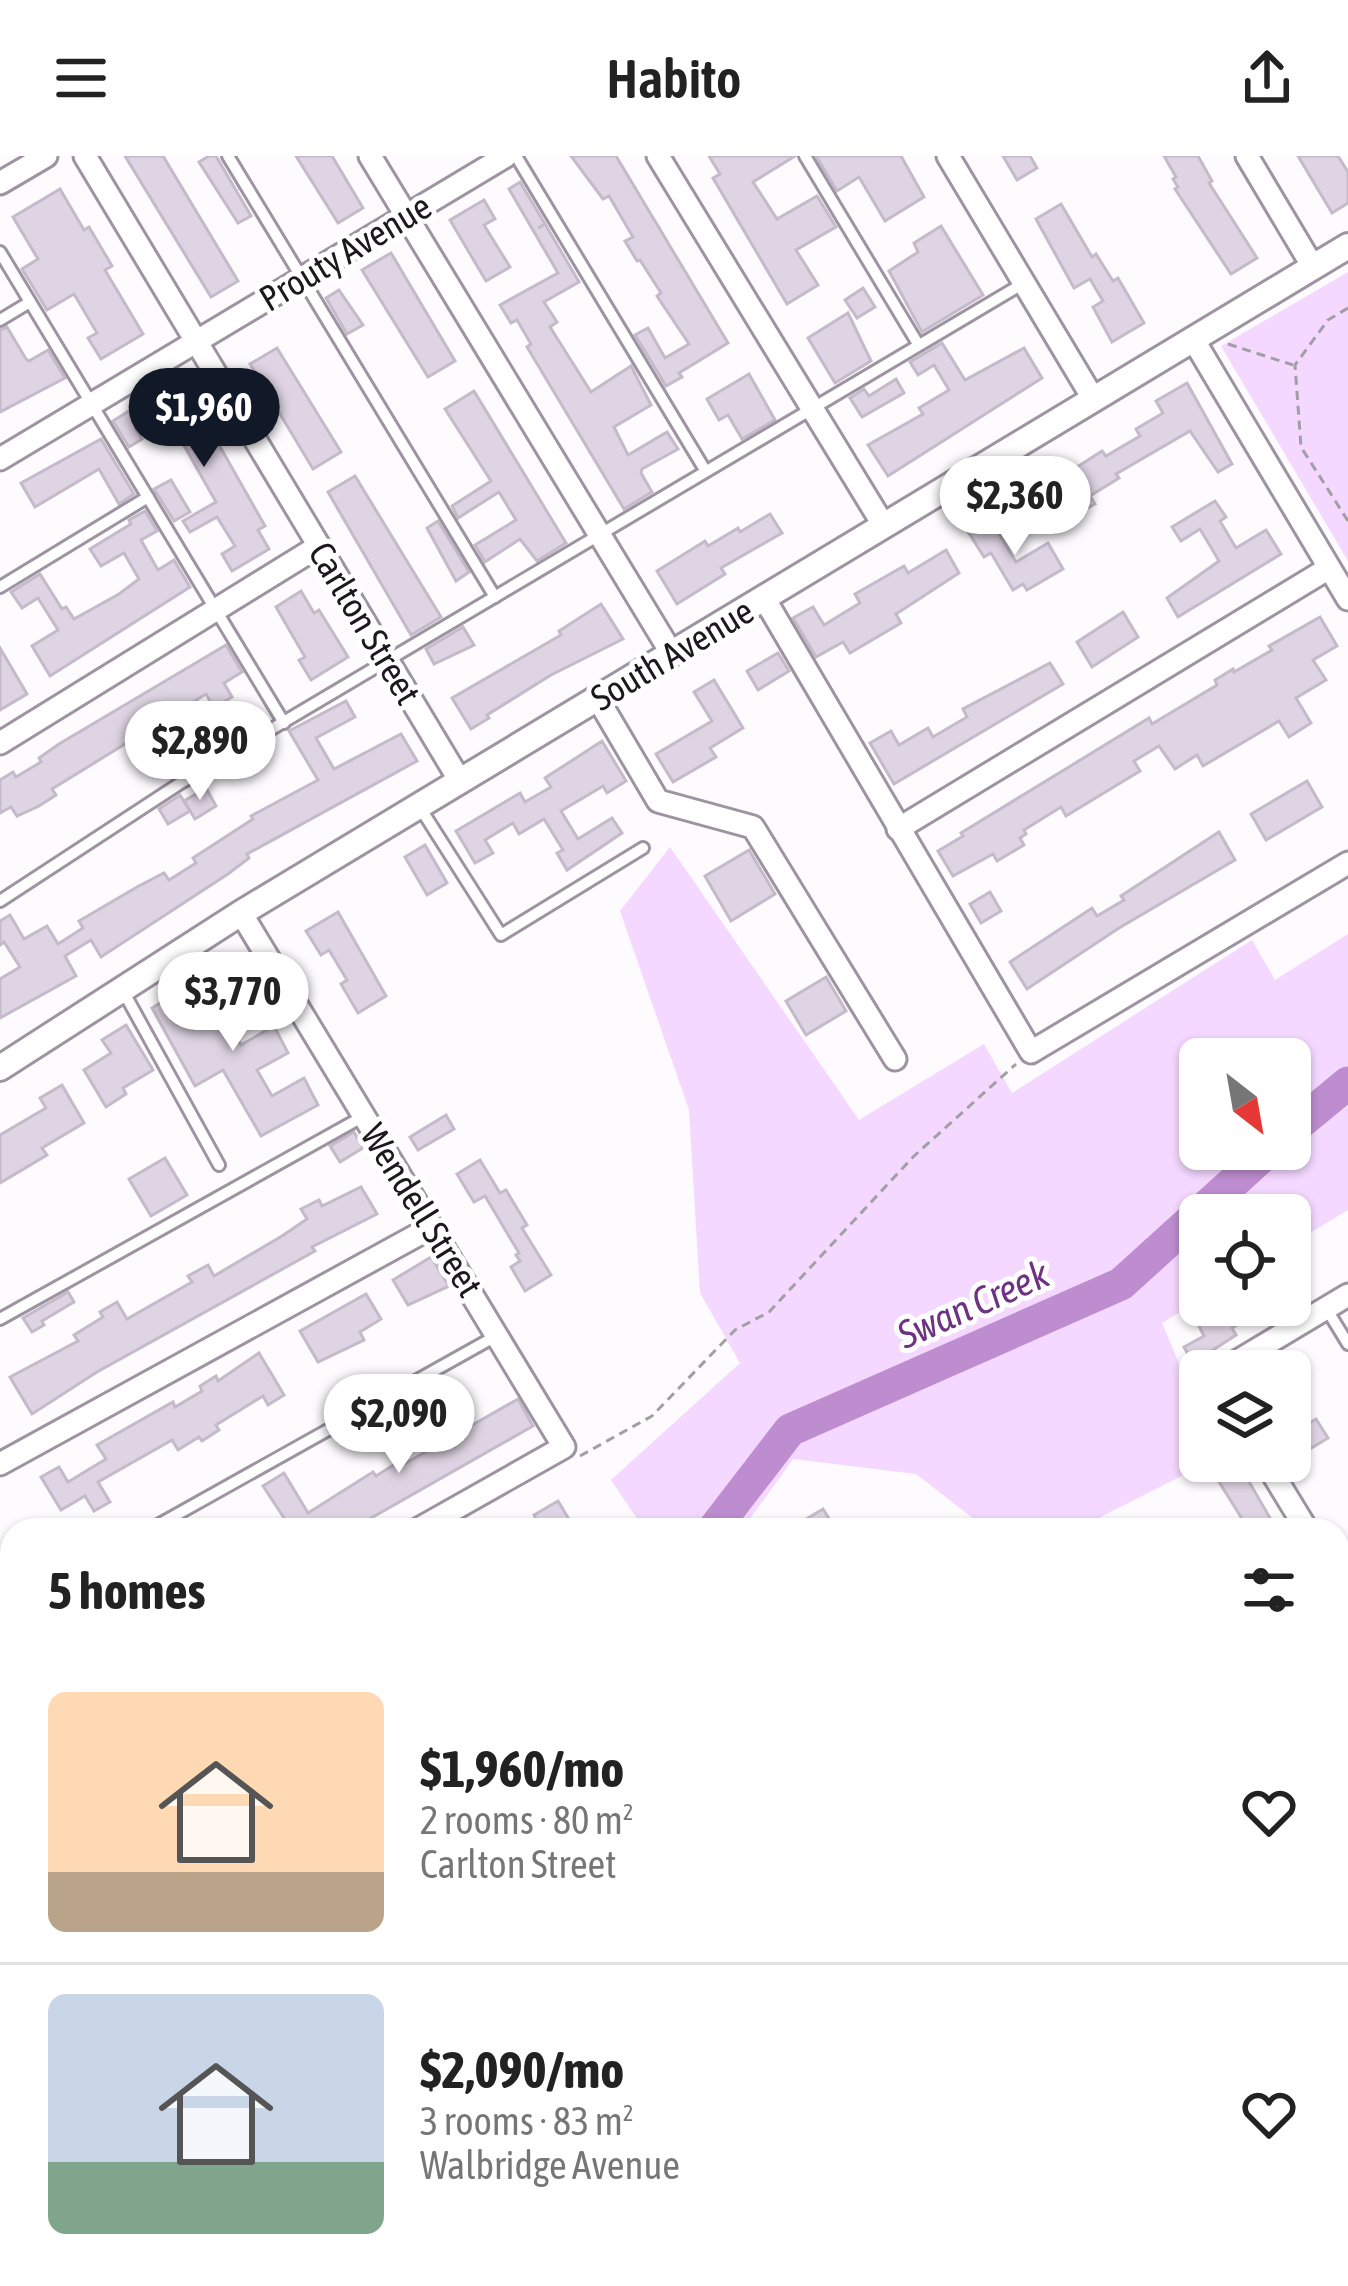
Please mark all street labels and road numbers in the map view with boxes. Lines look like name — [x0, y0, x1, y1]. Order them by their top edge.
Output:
street label: Prouty Avenue — [252, 184, 438, 320]
street label: Carlton Street — [300, 534, 430, 712]
street label: South Avenue — [583, 589, 761, 719]
street label: Wendell Street — [352, 1116, 492, 1304]

